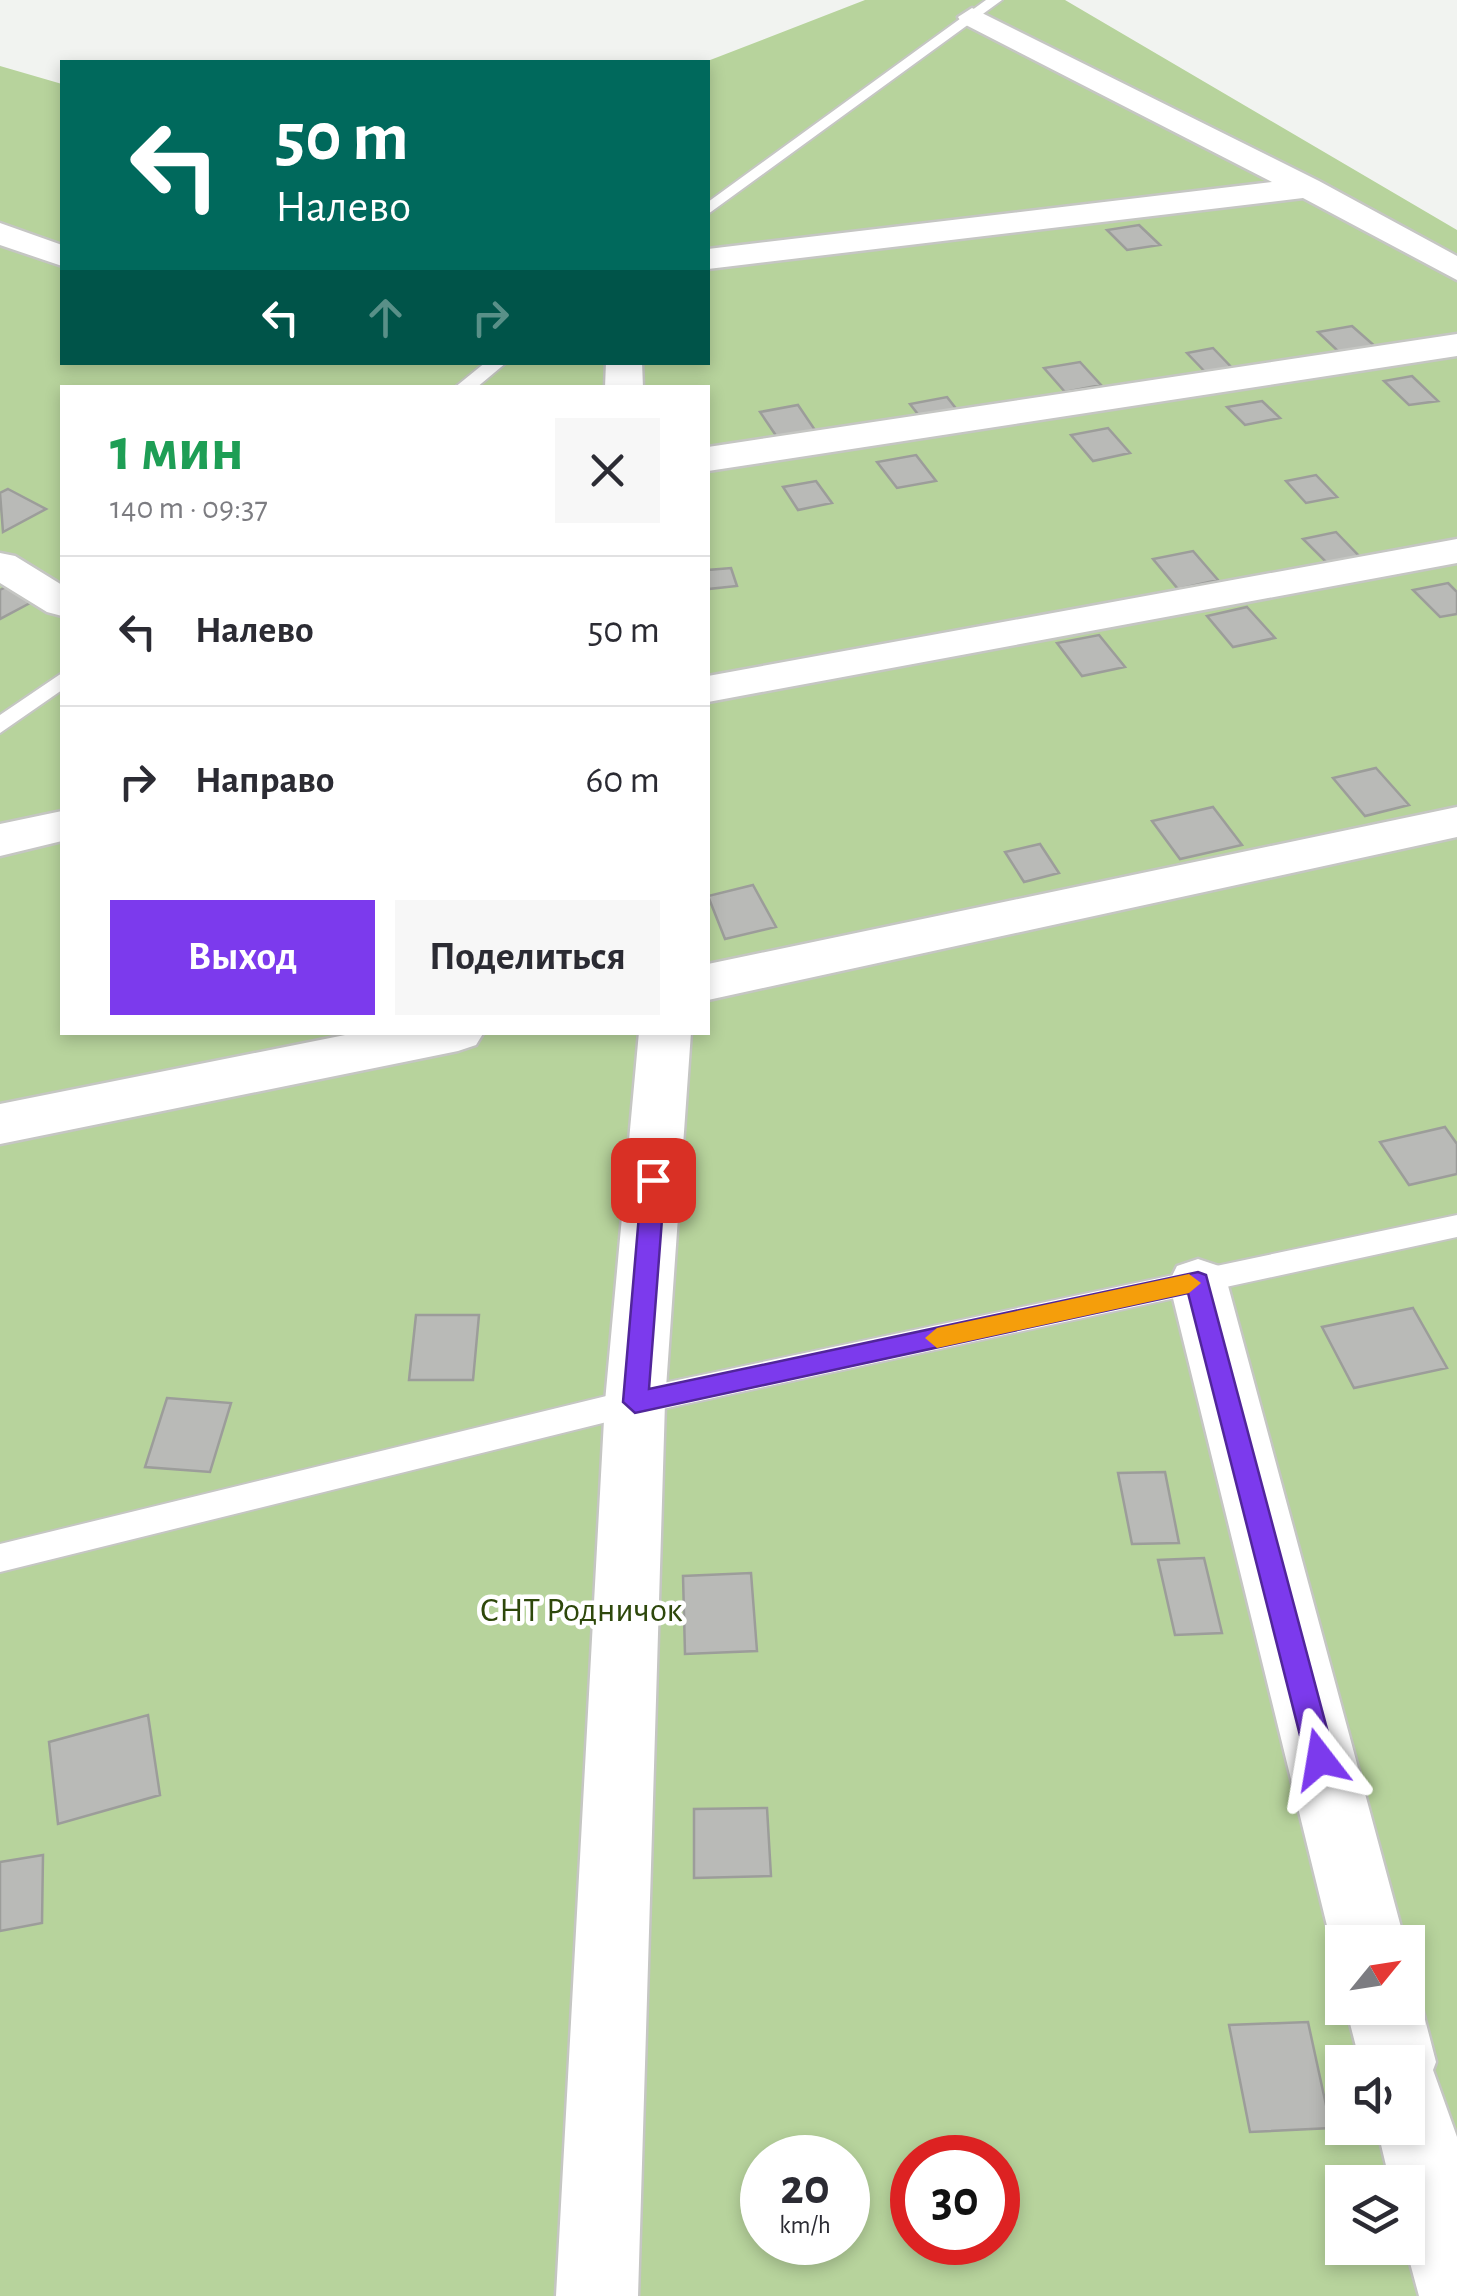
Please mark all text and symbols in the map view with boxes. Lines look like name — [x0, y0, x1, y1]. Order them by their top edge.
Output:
icon: left — [110, 100, 240, 230]
text: 50 m — [275, 103, 409, 173]
text: Налево — [275, 185, 411, 230]
icon: left — [253, 290, 308, 345]
icon: ahead — [358, 290, 413, 345]
icon: right — [463, 290, 518, 345]
button: close — [555, 418, 660, 523]
text: 1 мин — [110, 421, 244, 481]
text: 140 m · 09:37 — [110, 492, 268, 524]
icon: left — [110, 604, 165, 659]
text: Налево — [195, 612, 314, 650]
text: 50 m — [587, 612, 660, 650]
icon: right — [110, 754, 165, 809]
text: Направо — [195, 762, 334, 800]
text: 60 m — [585, 762, 660, 800]
button: Выход — [110, 900, 375, 1015]
button: Поделиться — [395, 900, 660, 1015]
pin — [611, 1138, 696, 1223]
icon: arrive — [626, 1153, 681, 1208]
park label: СНТ Родничок — [479, 1593, 683, 1628]
position arrow — [1268, 1707, 1372, 1811]
north arrow — [1325, 1925, 1425, 2025]
map controls — [1325, 1925, 1425, 2265]
button: sound — [1325, 2045, 1425, 2145]
speed limit sign: 30 — [890, 2135, 1020, 2265]
text: 20 — [780, 2163, 830, 2213]
button: layers — [1325, 2165, 1425, 2265]
text: km/h — [779, 2213, 831, 2238]

